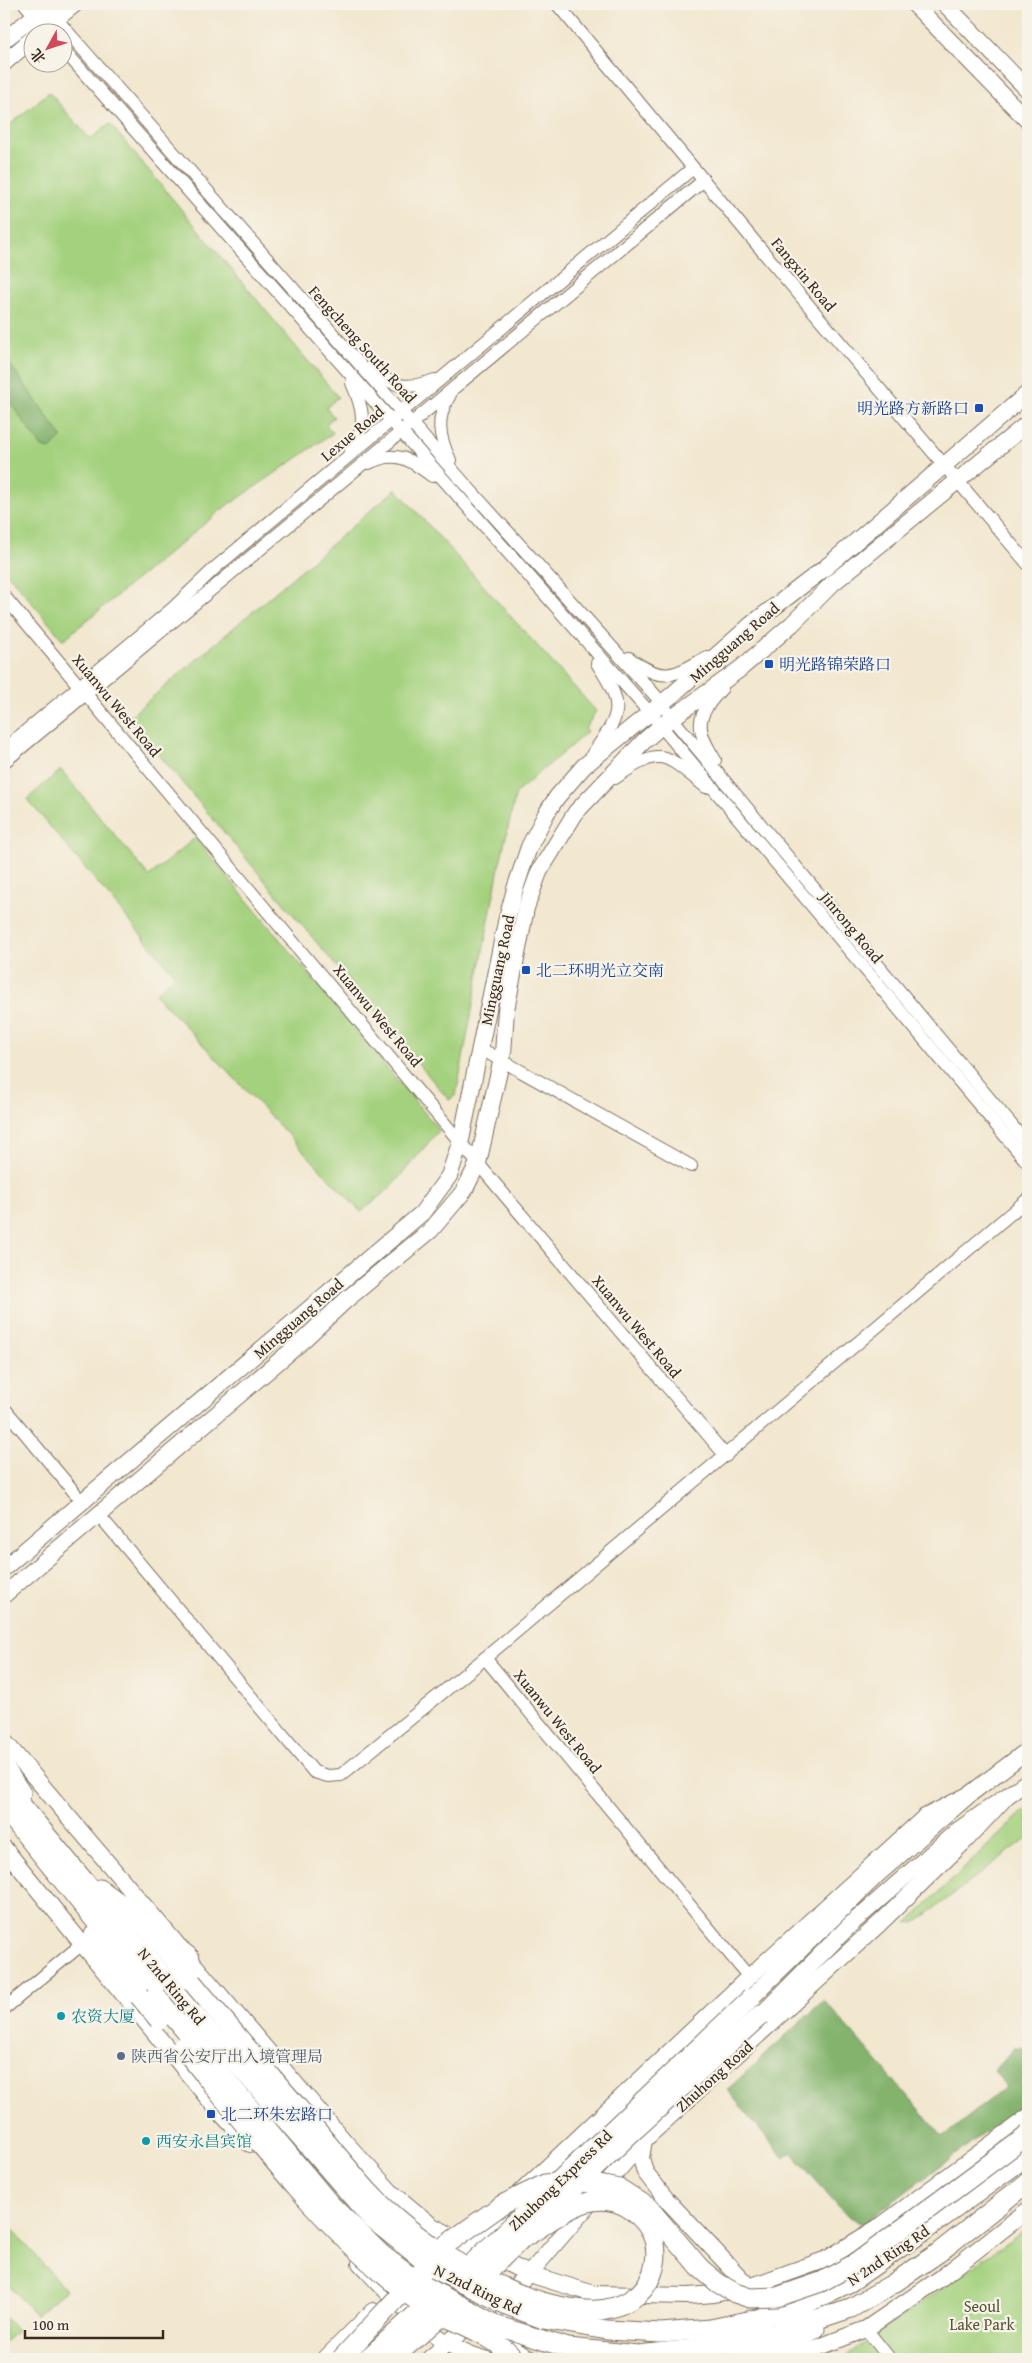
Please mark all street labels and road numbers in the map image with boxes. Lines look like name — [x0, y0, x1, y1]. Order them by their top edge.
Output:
street label: Fangxin Road — [766, 232, 843, 317]
street label: Fengcheng South Road — [303, 280, 423, 409]
street label: Lexue Road — [315, 399, 389, 467]
street label: Mingguang Road — [684, 596, 785, 688]
street label: Xuanwu West Road — [67, 648, 168, 762]
street label: Jinrong Road — [814, 884, 889, 968]
street label: Mingguang Road — [474, 912, 521, 1028]
street label: Xuanwu West Road — [328, 958, 429, 1072]
street label: Xuanwu West Road — [587, 1269, 688, 1383]
street label: Mingguang Road — [248, 1272, 349, 1364]
street label: Xuanwu West Road — [508, 1664, 608, 1779]
street label: N 2nd Ring Rd — [132, 1942, 212, 2030]
street label: Zhuhong Road — [670, 2034, 758, 2117]
street label: Zhuhong Express Rd — [503, 2124, 618, 2236]
street label: N 2nd Ring Rd — [842, 2218, 934, 2291]
street label: N 2nd Ring Rd — [430, 2257, 526, 2321]

